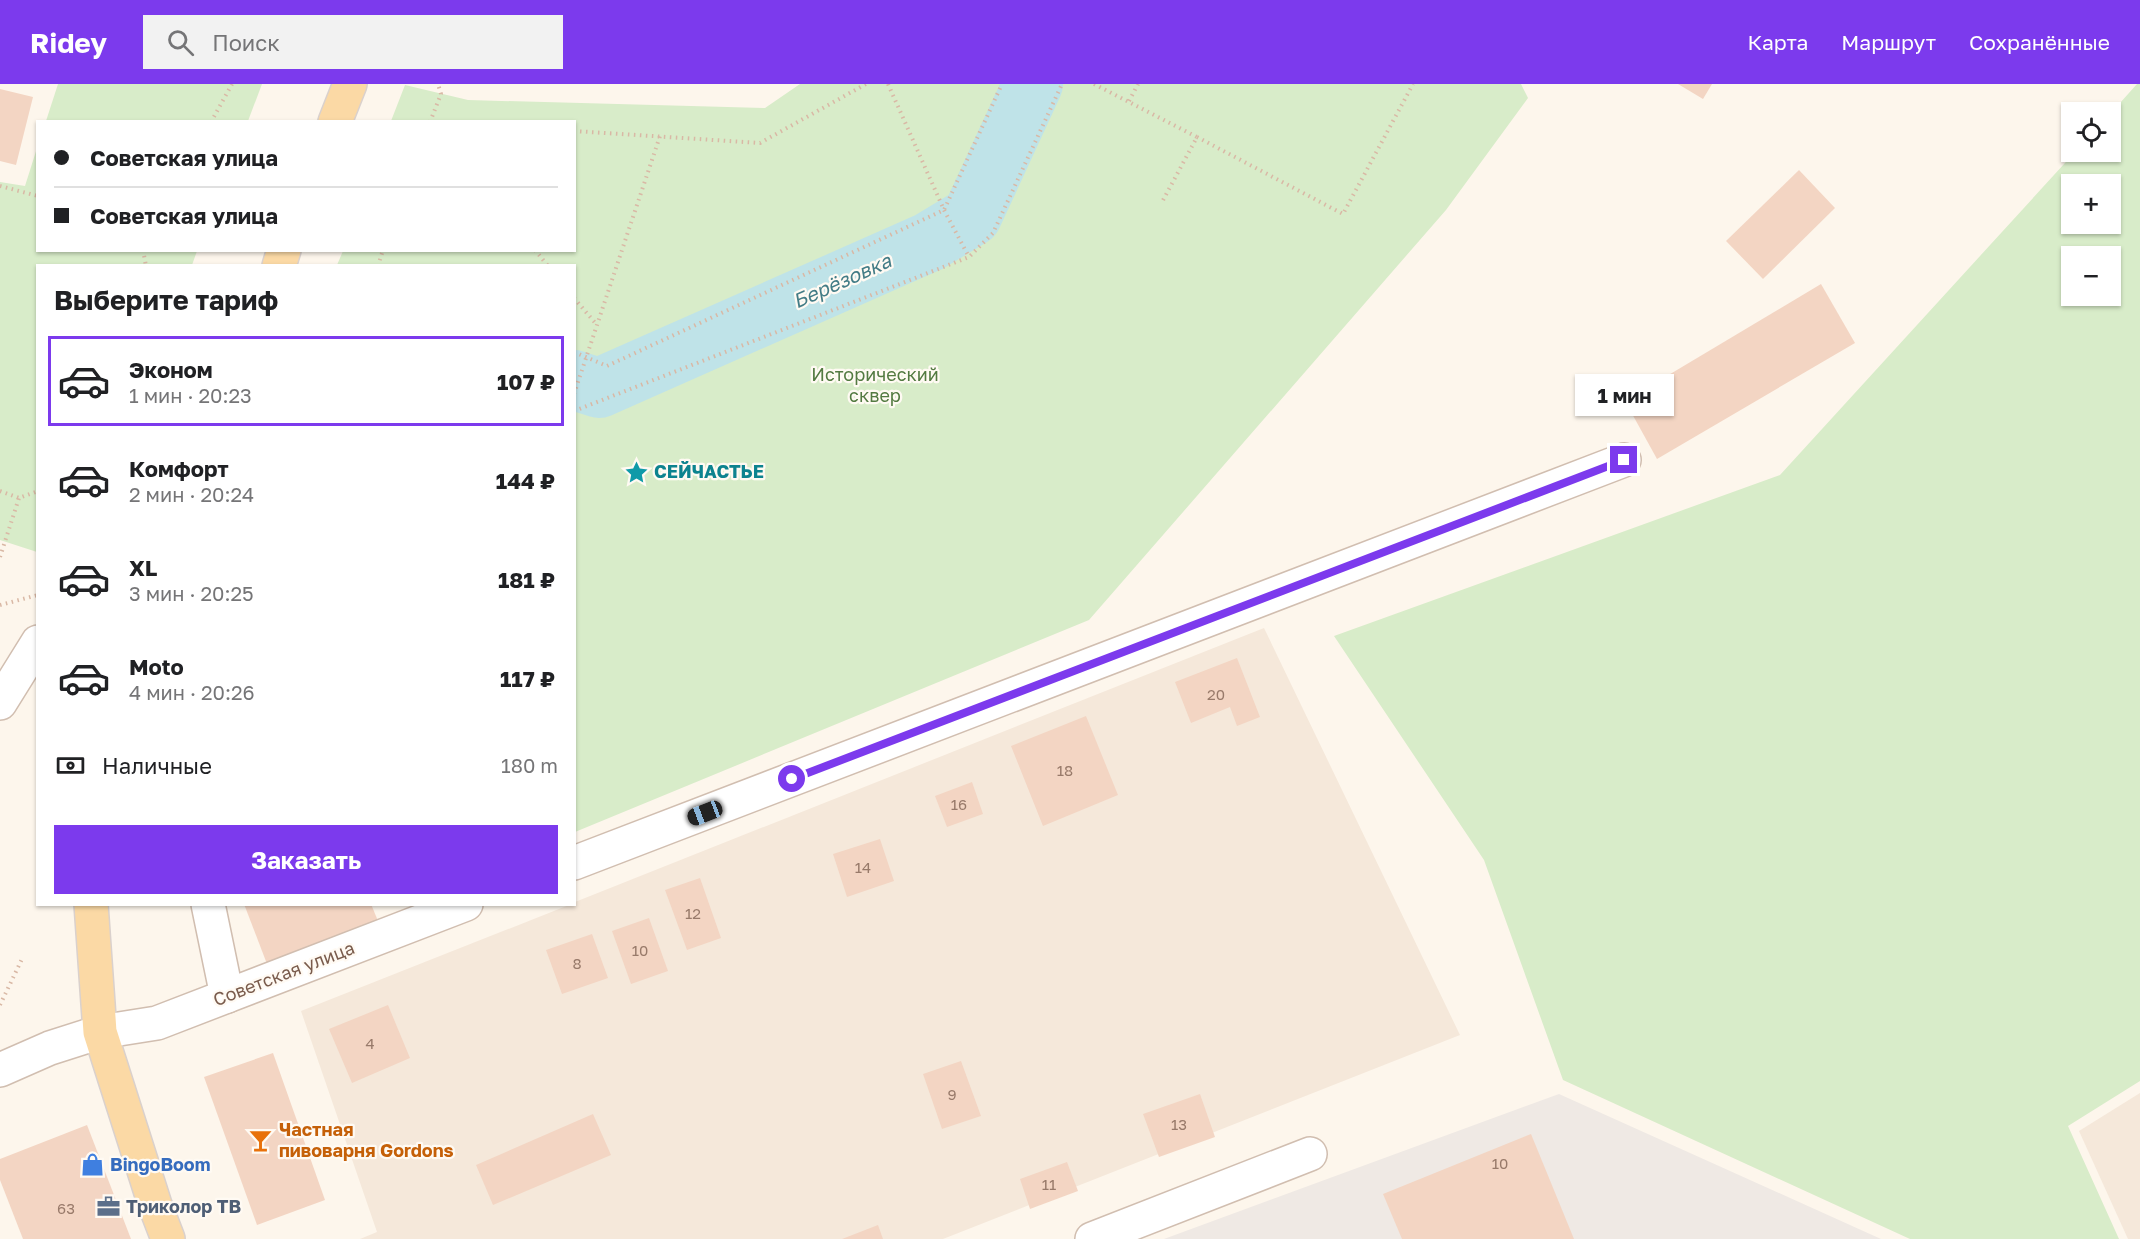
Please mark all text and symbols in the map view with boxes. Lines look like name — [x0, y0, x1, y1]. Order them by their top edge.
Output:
search box — [143, 15, 563, 69]
text: Ridey — [30, 26, 107, 59]
icon: search — [164, 26, 197, 59]
text: Поиск — [212, 29, 280, 56]
text: Карта — [1747, 29, 1808, 55]
text: Маршрут — [1841, 29, 1936, 55]
text: Сохранённые — [1969, 29, 2110, 55]
map controls — [2061, 102, 2121, 306]
button: locate — [2061, 102, 2121, 162]
text: Советская улица — [90, 144, 278, 171]
button: + — [2061, 174, 2121, 234]
text: Советская улица — [90, 202, 278, 229]
button: − — [2061, 246, 2121, 306]
water label: Берёзовка — [789, 247, 895, 312]
text: Выберите тариф — [54, 284, 278, 316]
icon: car — [57, 354, 111, 408]
text: Эконом — [129, 356, 213, 383]
park label: Исторический сквер — [811, 363, 939, 406]
text: 107 ₽ — [497, 368, 555, 395]
callout: 1 мин — [1574, 373, 1674, 415]
text: 1 мин · 20:23 — [129, 383, 252, 407]
text: 1 мин — [1597, 383, 1652, 407]
route end — [1610, 446, 1637, 473]
icon: car — [57, 453, 111, 507]
text: Комфорт — [129, 455, 229, 482]
place icon: СЕЙЧАСТЬЕ — [623, 459, 649, 485]
place label: СЕЙЧАСТЬЕ — [654, 460, 764, 482]
text: 144 ₽ — [496, 467, 555, 494]
text: 2 мин · 20:24 — [129, 482, 254, 506]
icon: car — [57, 552, 111, 606]
text: XL — [129, 554, 157, 581]
text: 181 ₽ — [498, 566, 555, 593]
text: 3 мин · 20:25 — [129, 581, 254, 605]
icon: car — [57, 651, 111, 705]
text: Moto — [129, 653, 184, 680]
text: 117 ₽ — [500, 665, 555, 692]
text: 4 мин · 20:26 — [129, 680, 255, 704]
house number: 20 — [1207, 685, 1225, 703]
icon: cash — [54, 749, 87, 782]
text: Наличные — [102, 752, 212, 779]
text: 180 m — [501, 753, 558, 777]
house number: 18 — [1057, 761, 1073, 779]
route start — [778, 765, 805, 792]
house number: 16 — [951, 795, 967, 813]
car — [685, 798, 725, 828]
button: Заказать — [54, 825, 558, 894]
house number: 14 — [855, 858, 871, 876]
house number: 12 — [685, 904, 701, 922]
street label: Советская улица — [210, 936, 357, 1010]
house number: 10 — [632, 941, 648, 959]
house number: 8 — [572, 954, 582, 972]
house number: 4 — [365, 1034, 375, 1052]
house number: 9 — [947, 1085, 957, 1103]
house number: 13 — [1171, 1115, 1187, 1133]
place label: Частная пивоварня Gordons — [279, 1118, 454, 1161]
bar icon: Частная пивоварня Gordons — [248, 1127, 274, 1153]
shop icon: BingoBoom — [79, 1152, 105, 1178]
place label: BingoBoom — [110, 1153, 210, 1175]
house number: 10 — [1492, 1154, 1508, 1172]
house number: 11 — [1042, 1175, 1056, 1193]
office icon: Триколор ТВ — [95, 1194, 121, 1220]
place label: Триколор ТВ — [126, 1195, 242, 1217]
house number: 63 — [57, 1199, 75, 1217]

